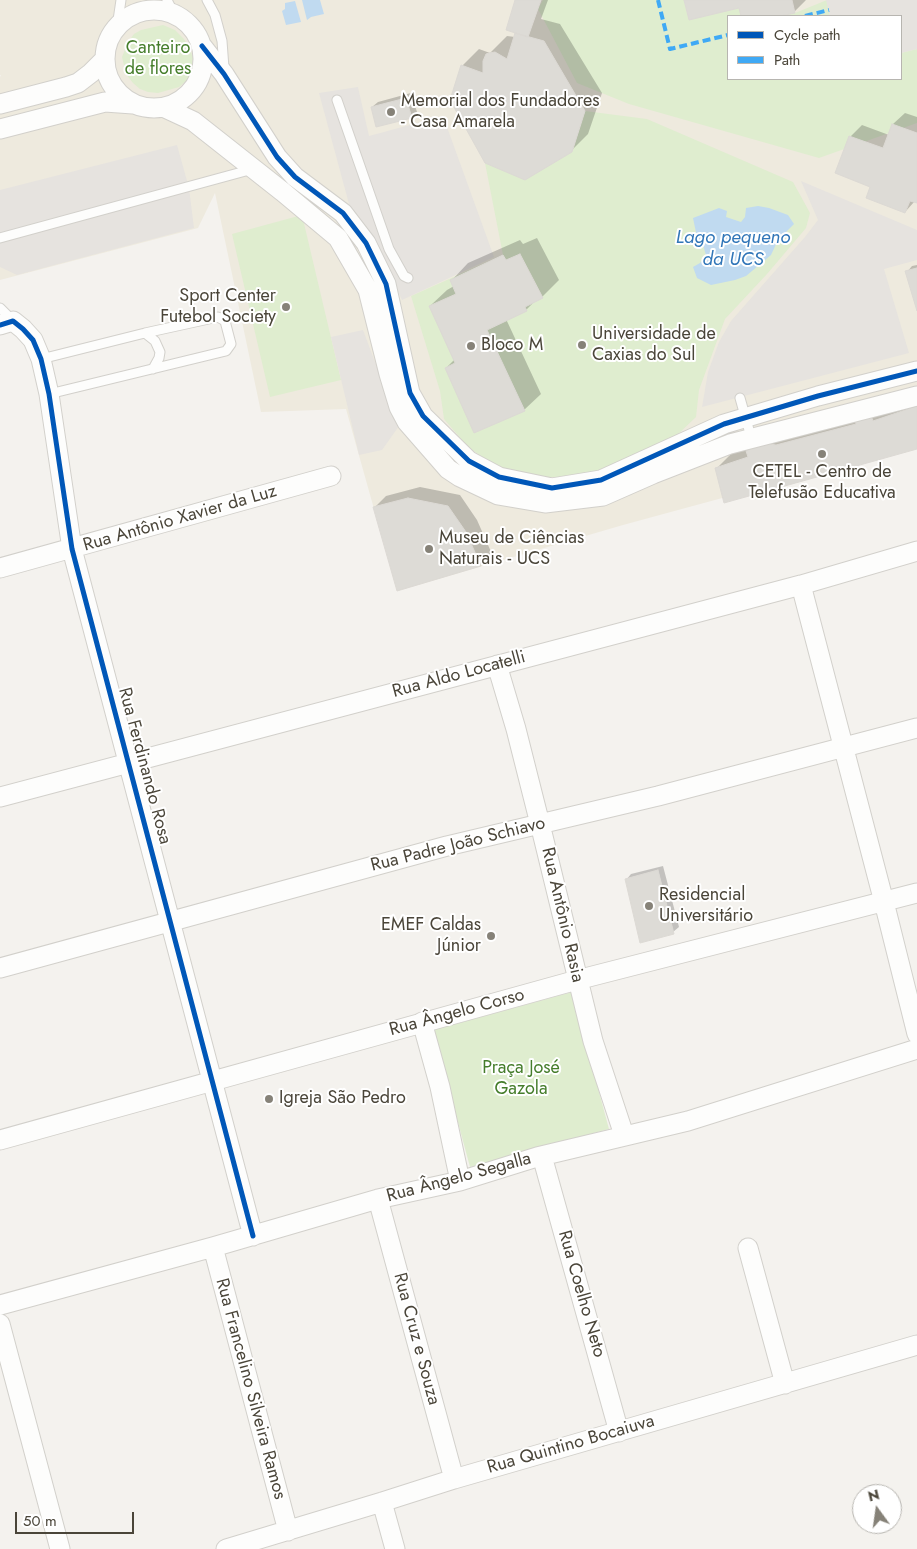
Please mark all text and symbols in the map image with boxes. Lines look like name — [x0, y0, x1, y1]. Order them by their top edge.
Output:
legend — [727, 15, 902, 80]
text: Cycle path — [774, 24, 841, 46]
park label: Canteiro de flores — [125, 38, 191, 80]
text: Path — [774, 49, 800, 71]
place label: Memorial dos Fundadores - Casa Amarela — [401, 91, 599, 134]
marker: Memorial dos Fundadores - Casa Amarela — [385, 106, 397, 118]
water label: Lago pequeno da UCS — [676, 227, 790, 271]
place label: Sport Center Futebol Society — [160, 286, 276, 328]
marker: Sport Center Futebol Society — [280, 301, 292, 313]
place label: Universidade de Caxias do Sul — [592, 324, 716, 366]
place label: Bloco M — [481, 335, 543, 357]
marker: Universidade de Caxias do Sul — [576, 339, 588, 351]
marker: Bloco M — [465, 340, 477, 352]
marker: CETEL - Centro de Telefusão Educativa — [816, 448, 828, 460]
place label: CETEL - Centro de Telefusão Educativa — [748, 462, 896, 504]
street label: Rua Antônio Xavier da Luz — [81, 481, 279, 557]
place label: Museu de Ciências Naturais - UCS — [439, 528, 584, 570]
marker: Museu de Ciências Naturais - UCS — [423, 543, 435, 555]
street label: Rua Aldo Locatelli — [390, 647, 528, 703]
street label: Rua Ferdinando Rosa — [113, 685, 175, 847]
street label: Rua Padre João Schiavo — [368, 813, 548, 877]
street label: Rua Antônio Rasia — [536, 845, 588, 985]
place label: Residencial Universitário — [659, 885, 753, 928]
marker: Residencial Universitário — [643, 900, 655, 912]
place label: EMEF Caldas Júnior — [381, 915, 481, 958]
marker: EMEF Caldas Júnior — [485, 930, 497, 942]
street label: Rua Ângelo Corso — [387, 985, 527, 1041]
park label: Praça José Gazola — [482, 1058, 560, 1100]
place label: Igreja São Pedro — [279, 1088, 406, 1110]
marker: Igreja São Pedro — [263, 1093, 275, 1105]
street label: Rua Ângelo Segalla — [384, 1148, 534, 1208]
street label: Rua Coelho Neto — [553, 1228, 609, 1360]
street label: Rua Cruz e Souza — [388, 1271, 444, 1407]
street label: Rua Francelino Silveira Ramos — [210, 1276, 290, 1502]
street label: Rua Quintino Bocaiuva — [485, 1411, 657, 1479]
north arrow — [852, 1484, 902, 1534]
text: N — [866, 1484, 881, 1506]
scale bar — [18, 1502, 136, 1534]
text: 50 m — [23, 1510, 57, 1532]

